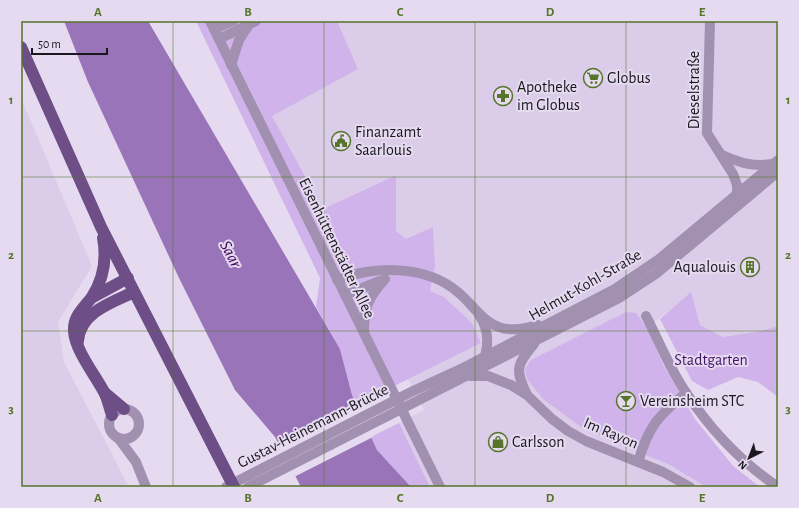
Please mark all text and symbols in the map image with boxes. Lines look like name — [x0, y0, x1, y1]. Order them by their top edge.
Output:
text: A — [94, 6, 102, 19]
text: B — [244, 6, 252, 19]
text: C — [397, 6, 404, 19]
text: D — [546, 6, 555, 19]
text: E — [699, 6, 706, 19]
scale bar — [32, 30, 107, 56]
text: 50 m — [38, 38, 61, 50]
street label: Dieselstraße — [686, 51, 702, 129]
supermarket icon: Globus — [582, 67, 604, 89]
place label: Globus — [607, 70, 651, 86]
place label: Apotheke im Globus — [517, 79, 580, 113]
pharmacy icon: Apotheke im Globus — [492, 85, 514, 107]
text: 1 — [9, 94, 13, 107]
text: 1 — [786, 94, 790, 107]
place label: Finanzamt Saarlouis — [355, 124, 421, 158]
public building icon: Finanzamt Saarlouis — [330, 130, 352, 152]
street label: Eisenhüttenstädter Allee — [296, 175, 378, 321]
water label: Saar — [217, 238, 245, 271]
street label: Helmut-Kohl-Straße — [526, 246, 644, 324]
text: 2 — [8, 249, 14, 262]
text: 2 — [785, 249, 791, 262]
building icon: Aqualouis — [739, 256, 761, 278]
place label: Aqualouis — [674, 259, 736, 275]
park label: Stadtgarten — [674, 352, 748, 368]
street label: Gustav-Heinemann-Brücke — [235, 381, 391, 471]
bar icon: Vereinsheim STC — [615, 390, 637, 412]
place label: Vereinsheim STC — [640, 393, 744, 409]
text: 3 — [8, 403, 14, 416]
text: 3 — [785, 403, 791, 416]
street label: Im Rayon — [581, 414, 641, 453]
shop icon: Carlsson — [487, 431, 509, 453]
place label: Carlsson — [512, 434, 564, 450]
north arrow — [729, 438, 769, 478]
text: N — [736, 458, 749, 472]
text: A — [94, 492, 102, 505]
text: B — [244, 492, 252, 505]
text: C — [397, 492, 404, 505]
text: D — [546, 492, 555, 505]
text: E — [699, 492, 706, 505]

